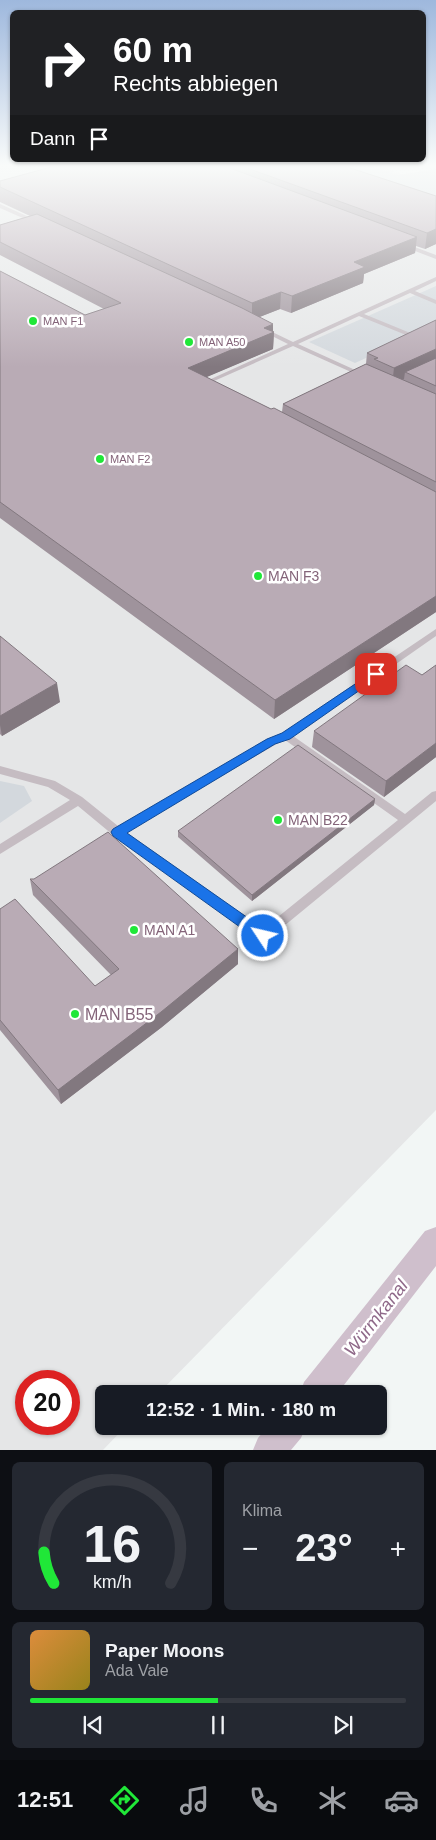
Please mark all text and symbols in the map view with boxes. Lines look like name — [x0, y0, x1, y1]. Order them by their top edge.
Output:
icon: right — [30, 30, 95, 95]
text: 60 m — [113, 30, 193, 69]
text: Rechts abbiegen — [113, 71, 278, 96]
icon: arrive — [85, 125, 113, 153]
text: Dann — [30, 128, 75, 149]
marker: MAN F1 — [27, 315, 39, 327]
place label: MAN F1 — [43, 315, 83, 327]
marker: MAN A50 — [183, 336, 195, 348]
place label: MAN A50 — [199, 336, 245, 348]
marker: MAN F2 — [94, 453, 106, 465]
place label: MAN F2 — [110, 453, 150, 465]
place label: MAN F3 — [268, 568, 320, 584]
marker: MAN F3 — [252, 570, 264, 582]
pin — [355, 653, 397, 695]
icon: arrive — [362, 660, 390, 688]
place label: MAN B22 — [288, 812, 348, 828]
marker: MAN B22 — [272, 814, 284, 826]
position arrow — [236, 909, 288, 961]
place label: MAN A1 — [144, 922, 196, 938]
marker: MAN A1 — [128, 924, 140, 936]
place label: MAN B55 — [85, 1006, 154, 1023]
marker: MAN B55 — [69, 1008, 81, 1020]
water label: Würmkanal — [340, 1275, 413, 1360]
speed limit sign: 20 — [15, 1370, 80, 1435]
text: 12:52 · 1 Min. · 180 m — [146, 1399, 336, 1420]
text: Klima — [242, 1502, 282, 1519]
text: 16 — [83, 1515, 141, 1573]
text: 23° — [295, 1527, 353, 1569]
text: − — [242, 1533, 258, 1564]
text: + — [390, 1533, 406, 1564]
text: km/h — [93, 1572, 131, 1592]
text: Paper Moons — [105, 1640, 224, 1661]
text: Ada Vale — [105, 1662, 169, 1679]
icon: previous — [79, 1711, 107, 1739]
icon: pause — [204, 1711, 232, 1739]
icon: next — [329, 1711, 357, 1739]
icon: directions — [107, 1783, 142, 1818]
icon: music — [177, 1783, 212, 1818]
icon: phone — [246, 1783, 281, 1818]
icon: climate — [315, 1783, 350, 1818]
icon: car — [384, 1783, 419, 1818]
text: 12:51 — [17, 1787, 73, 1812]

